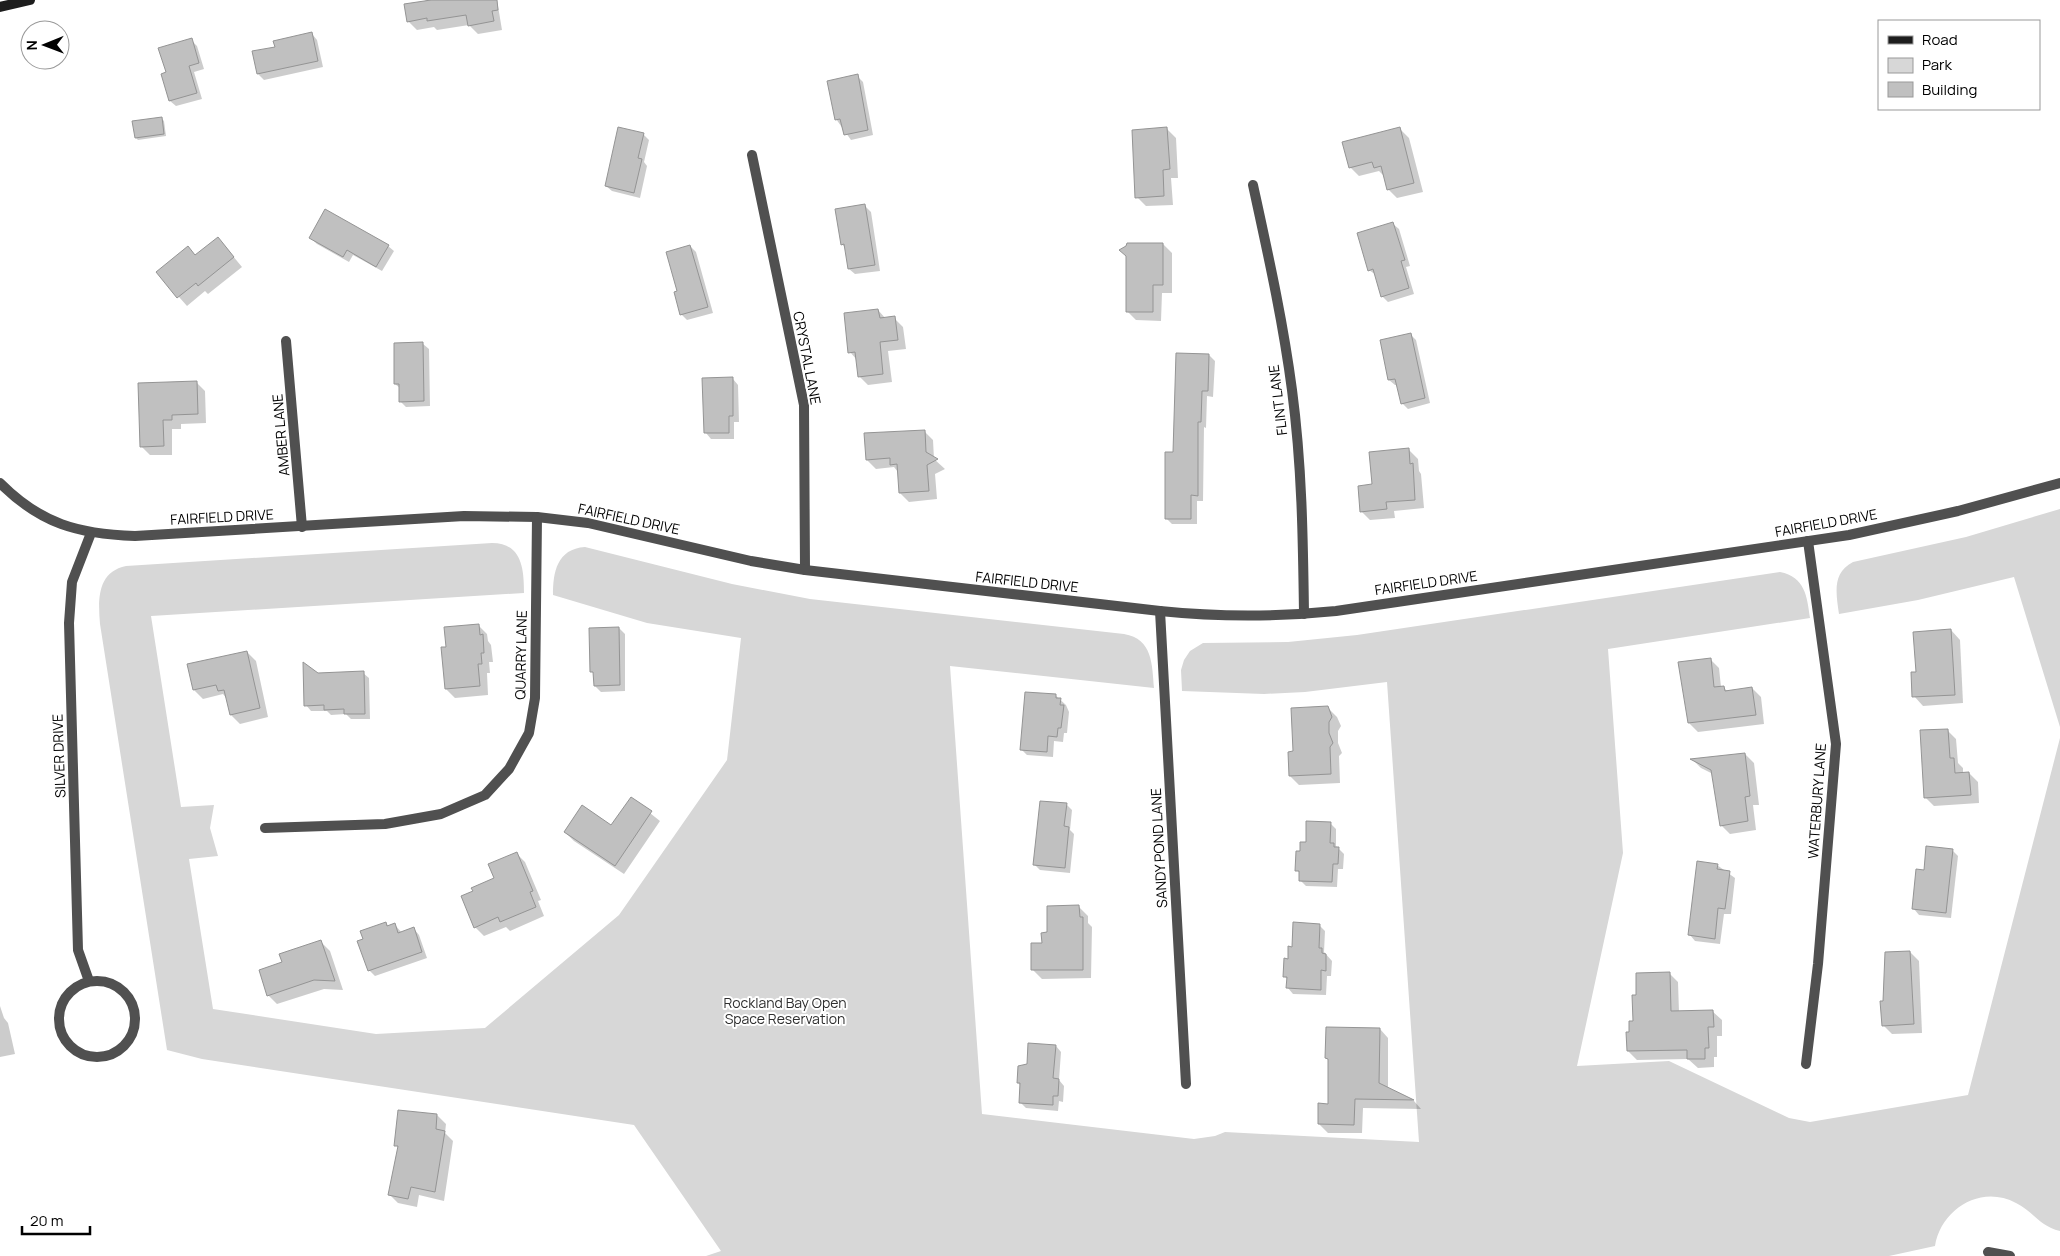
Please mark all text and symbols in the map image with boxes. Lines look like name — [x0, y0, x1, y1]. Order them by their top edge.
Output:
north arrow — [20, 20, 70, 70]
legend — [1878, 20, 2040, 110]
text: Road — [1922, 29, 1958, 50]
text: N — [22, 40, 41, 50]
text: Park — [1922, 54, 1952, 75]
text: Building — [1922, 79, 1977, 100]
street label: CRYSTAL LANE — [789, 310, 826, 406]
street label: FLINT LANE — [1264, 363, 1291, 437]
street label: AMBER LANE — [267, 393, 294, 477]
street label: FAIRFIELD DRIVE — [577, 498, 682, 539]
street label: FAIRFIELD DRIVE — [170, 504, 274, 529]
street label: FAIRFIELD DRIVE — [1773, 504, 1879, 541]
street label: FAIRFIELD DRIVE — [1373, 566, 1478, 599]
street label: FAIRFIELD DRIVE — [975, 567, 1080, 596]
street label: QUARRY LANE — [510, 610, 531, 700]
street label: SILVER DRIVE — [48, 714, 69, 798]
street label: WATERBURY LANE — [1803, 742, 1830, 859]
street label: SANDY POND LANE — [1146, 788, 1171, 908]
park label: Rockland Bay Open Space Reservation — [723, 993, 847, 1028]
scale bar — [22, 1204, 90, 1236]
text: 20 m — [30, 1210, 63, 1231]

